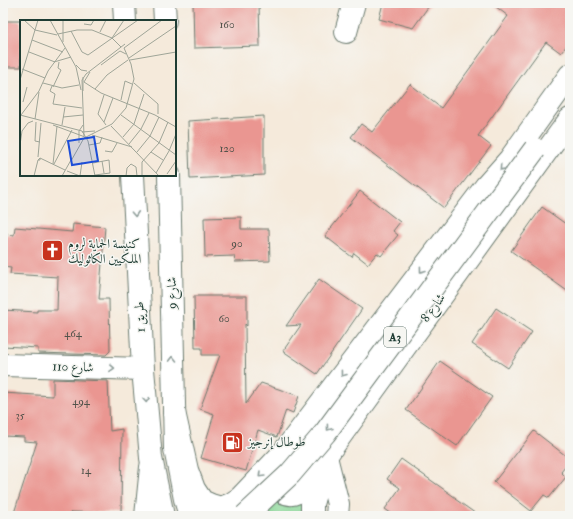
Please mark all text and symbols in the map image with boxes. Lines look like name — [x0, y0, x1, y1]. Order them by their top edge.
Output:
house number: 160 — [219, 18, 235, 31]
inset map — [20, 20, 176, 176]
house number: 120 — [219, 142, 235, 155]
one-way arrow — [499, 163, 507, 171]
one-way arrow — [130, 211, 139, 217]
place label: كنيسة الحماية لروم الملكيين الكاثوليك — [68, 236, 142, 267]
house number: 90 — [230, 237, 243, 250]
church icon: كنيسة الحماية لروم الملكيين الكاثوليك — [40, 238, 66, 264]
one-way arrow — [420, 266, 427, 273]
street label: شارع 9 — [164, 277, 183, 310]
street label: شارع 8 — [417, 291, 451, 327]
street label: طريق 1 — [131, 301, 149, 333]
house number: 60 — [218, 312, 230, 325]
house number: 464 — [64, 327, 83, 340]
road number: A3 — [384, 327, 406, 347]
one-way arrow — [169, 356, 177, 362]
street label: شارع 110 — [52, 358, 94, 379]
one-way arrow — [109, 364, 115, 372]
one-way arrow — [341, 369, 348, 376]
house number: 494 — [72, 395, 91, 408]
one-way arrow — [141, 397, 150, 403]
house number: 35 — [15, 409, 25, 422]
one-way arrow — [326, 423, 333, 430]
fuel station icon: طوطال إنرجيز — [219, 429, 245, 455]
place label: طوطال إنرجيز — [246, 434, 306, 450]
house number: 14 — [81, 464, 92, 477]
one-way arrow — [259, 470, 266, 478]

